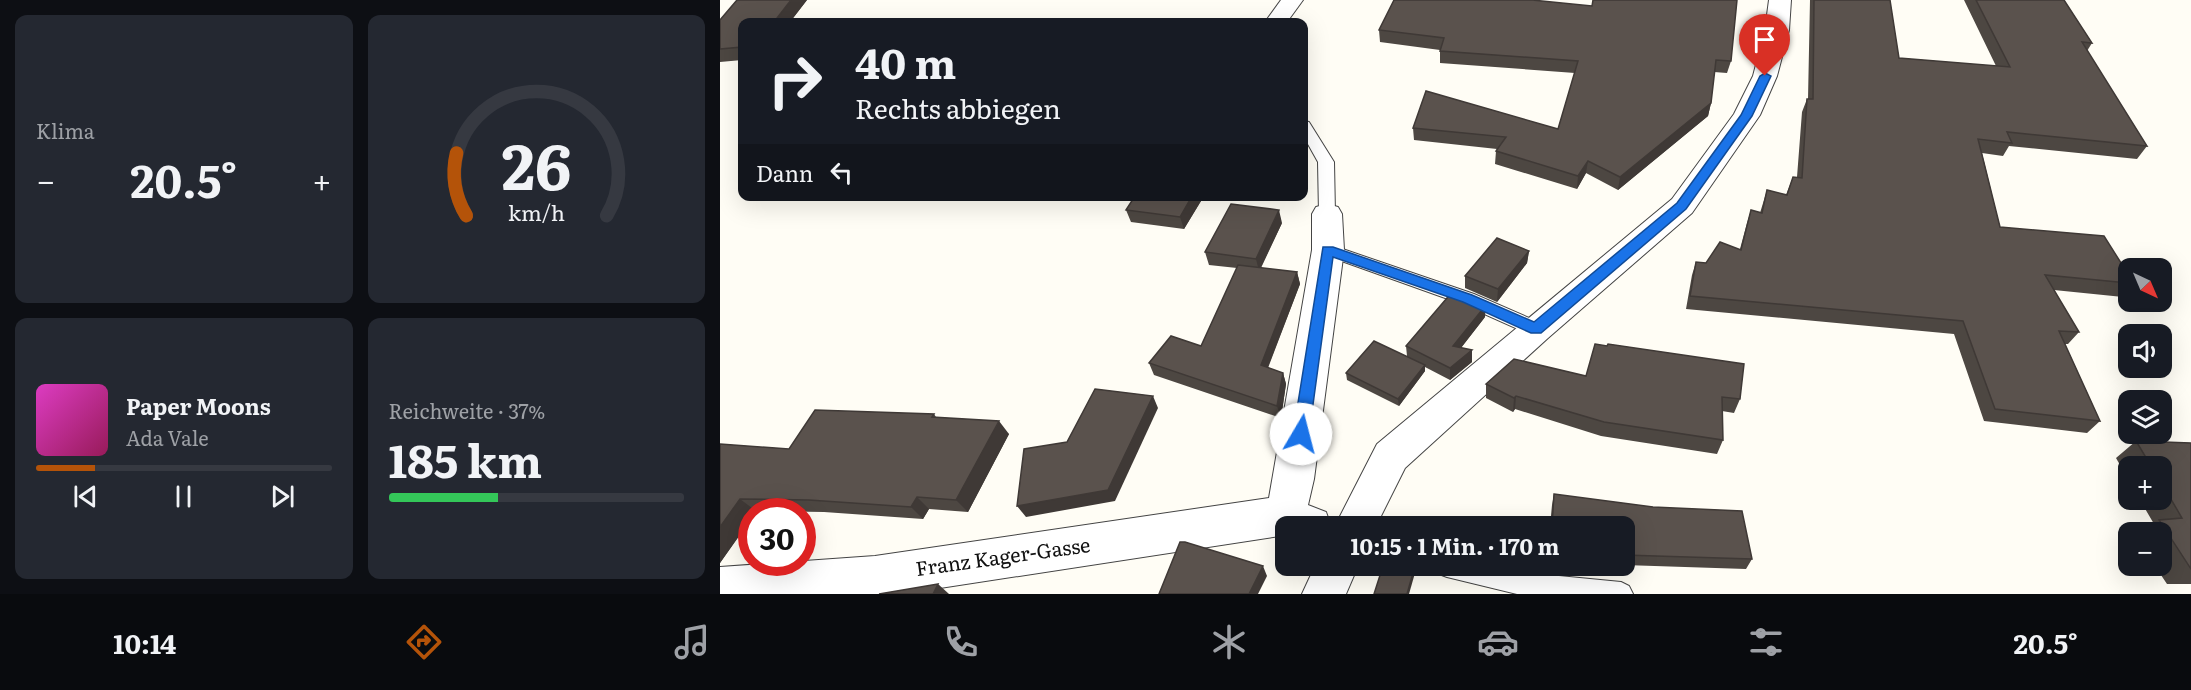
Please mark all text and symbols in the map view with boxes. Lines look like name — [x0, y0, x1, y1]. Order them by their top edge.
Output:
pin — [1739, 14, 1790, 76]
icon: arrive — [1748, 23, 1781, 56]
text: 40 m — [855, 30, 956, 92]
icon: right — [756, 42, 834, 120]
text: Rechts abbiegen — [855, 87, 1061, 127]
text: Klima — [36, 115, 95, 145]
text: 26 — [501, 117, 571, 209]
text: 20.5° — [130, 145, 237, 212]
text: − — [36, 154, 55, 203]
text: + — [312, 154, 331, 203]
text: Dann — [756, 156, 813, 189]
icon: left — [825, 156, 858, 189]
text: km/h — [508, 196, 565, 228]
north arrow — [2118, 258, 2172, 312]
map controls — [2118, 258, 2172, 576]
button: sound — [2118, 324, 2172, 378]
text: Paper Moons — [126, 389, 271, 422]
button: layers — [2118, 390, 2172, 444]
text: Reichweite · 37% — [389, 395, 545, 425]
position arrow — [1269, 402, 1333, 466]
text: Ada Vale — [126, 422, 209, 452]
text: 185 km — [389, 425, 542, 492]
button: + — [2118, 456, 2172, 510]
icon: previous — [69, 480, 102, 513]
icon: pause — [167, 480, 200, 513]
icon: next — [266, 480, 299, 513]
speed limit sign: 30 — [738, 498, 816, 576]
button: − — [2118, 522, 2172, 576]
street label: Franz Kager-Gasse — [913, 528, 1092, 582]
text: 10:15 · 1 Min. · 170 m — [1350, 529, 1560, 562]
icon: directions — [403, 621, 445, 663]
icon: music — [671, 621, 713, 663]
icon: phone — [940, 621, 982, 663]
icon: climate — [1208, 621, 1250, 663]
icon: car — [1477, 621, 1519, 663]
icon: filters — [1745, 621, 1787, 663]
text: 10:14 — [113, 622, 176, 662]
text: 20.5° — [2014, 622, 2078, 662]

